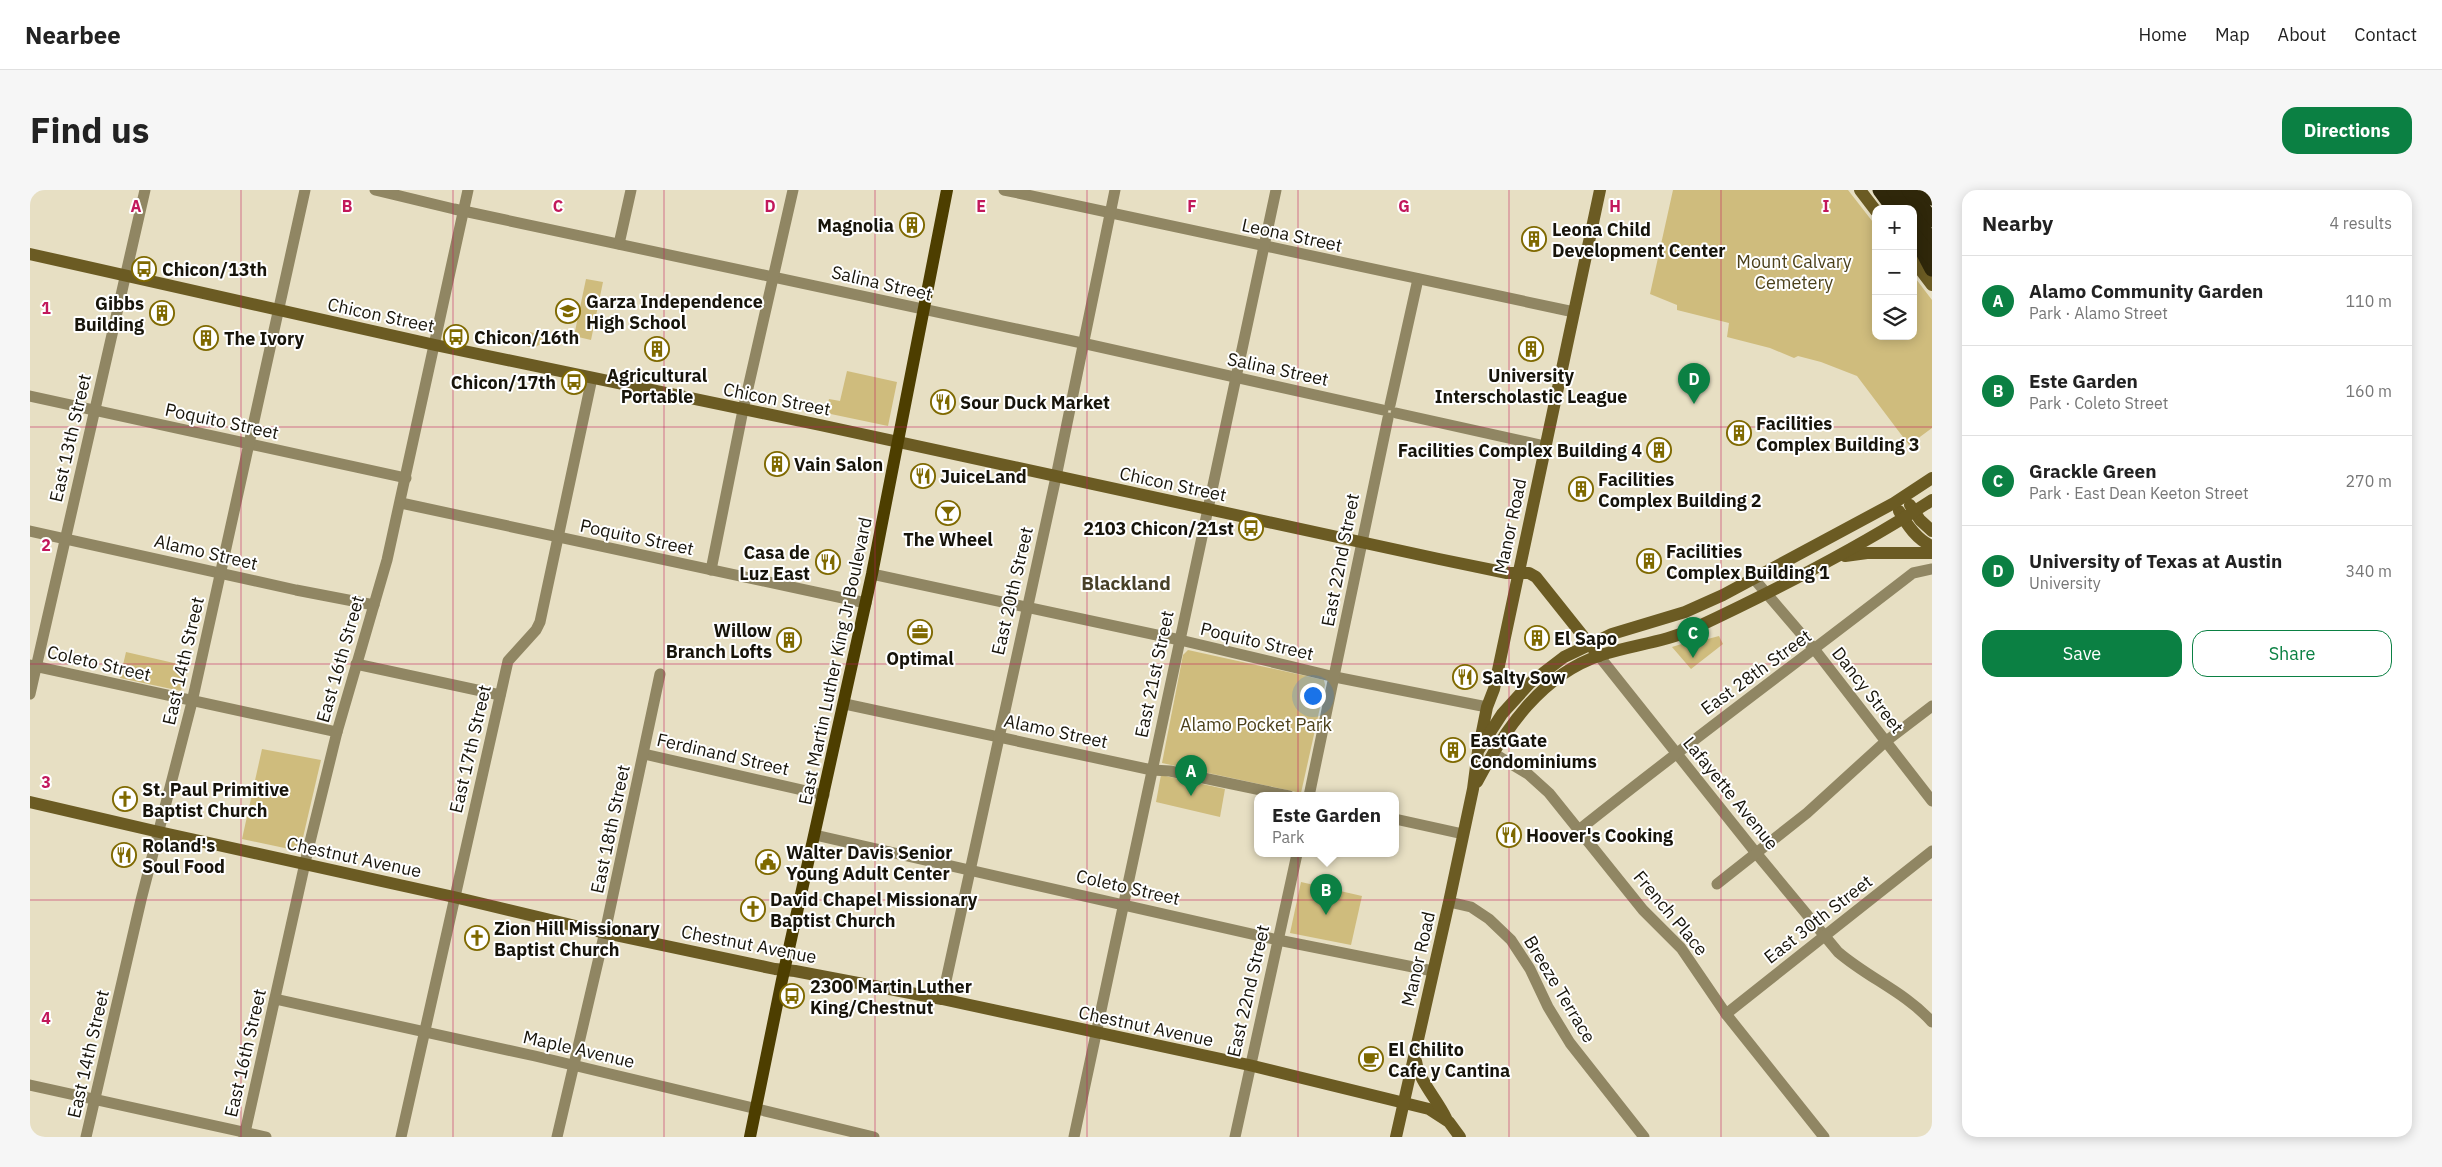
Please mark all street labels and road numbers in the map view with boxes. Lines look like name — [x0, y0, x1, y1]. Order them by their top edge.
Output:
street label: Leona Street — [1240, 213, 1344, 257]
street label: Salina Street — [829, 260, 935, 306]
street label: Chicon Street — [325, 292, 437, 338]
street label: Salina Street — [1225, 347, 1331, 391]
street label: East 13th Street — [44, 372, 96, 504]
street label: Chicon Street — [721, 377, 833, 421]
street label: Poquito Street — [163, 398, 281, 444]
street label: Chicon Street — [1117, 461, 1229, 507]
street label: Manor Road — [1489, 476, 1531, 576]
street label: East 22nd Street — [1316, 491, 1364, 629]
street label: Poquito Street — [578, 514, 696, 560]
street label: East Martin Luther King Jr Boulevard — [793, 515, 877, 807]
street label: East 20th Street — [986, 525, 1038, 657]
street label: Alamo Street — [152, 529, 260, 575]
street label: East 16th Street — [311, 593, 369, 725]
street label: East 14th Street — [157, 595, 209, 727]
street label: East 21st Street — [1129, 608, 1179, 740]
street label: Poquito Street — [1198, 617, 1316, 665]
street label: East 28th Street — [1696, 624, 1816, 720]
street label: Coleto Street — [45, 640, 153, 686]
street label: Dancy Street — [1827, 642, 1909, 738]
street label: East 17th Street — [444, 683, 496, 815]
street label: Alamo Street — [1002, 709, 1110, 753]
street label: Ferdinand Street — [655, 728, 791, 780]
street label: Lafayette Avenue — [1678, 732, 1784, 854]
street label: East 18th Street — [585, 763, 635, 895]
street label: Chestnut Avenue — [284, 831, 424, 883]
street label: Coleto Street — [1074, 864, 1182, 910]
street label: French Place — [1629, 866, 1713, 960]
street label: East 30th Street — [1759, 870, 1877, 968]
street label: Manor Road — [1396, 909, 1440, 1009]
street label: Chestnut Avenue — [679, 920, 819, 968]
street label: East 22nd Street — [1222, 923, 1274, 1059]
street label: Breeze Terrace — [1519, 931, 1601, 1047]
street label: East 16th Street — [219, 987, 271, 1119]
street label: East 14th Street — [62, 988, 114, 1120]
street label: Chestnut Avenue — [1076, 1000, 1216, 1052]
street label: Maple Avenue — [521, 1025, 637, 1073]

